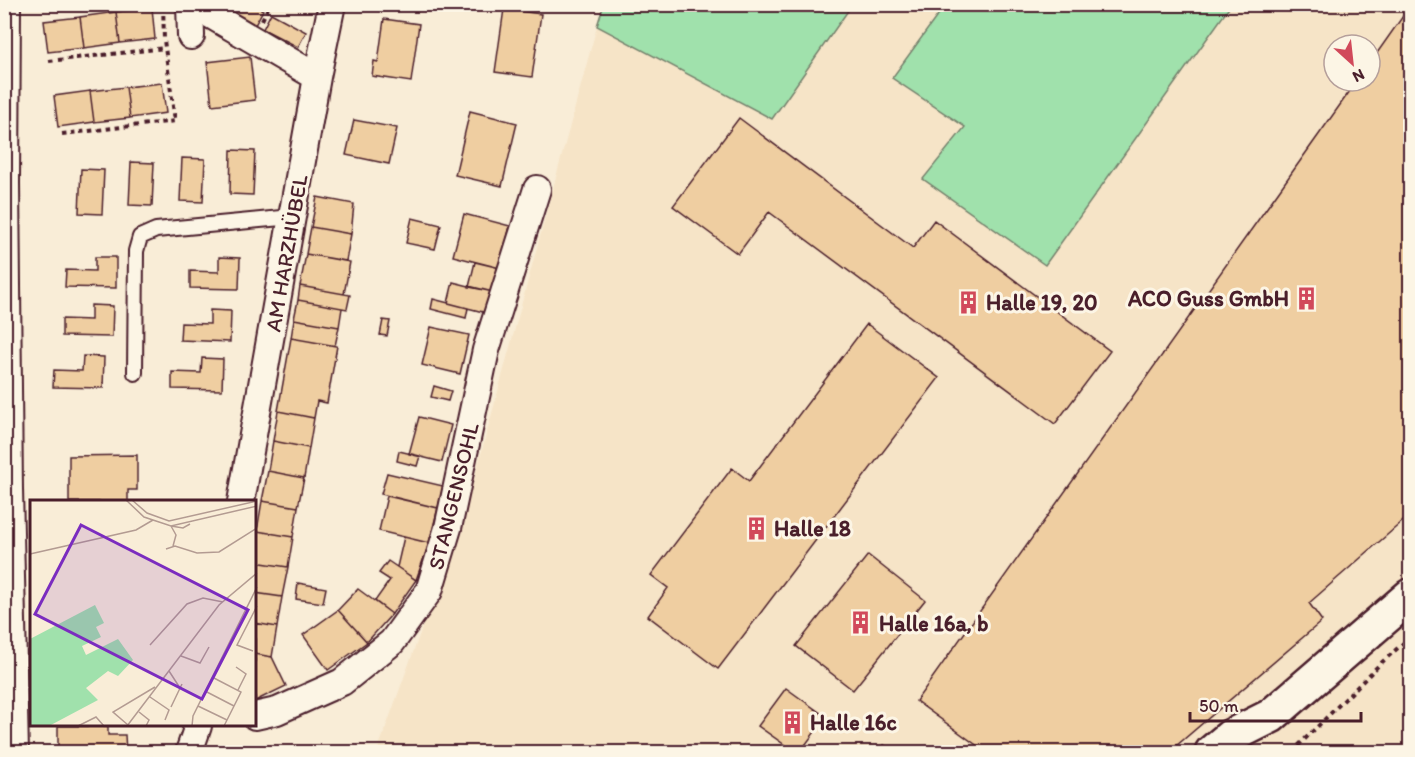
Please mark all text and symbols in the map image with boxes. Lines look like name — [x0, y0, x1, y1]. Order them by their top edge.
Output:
north arrow — [1322, 33, 1382, 93]
text: N — [1349, 65, 1368, 87]
street label: AM HARZHÜBEL — [259, 172, 314, 334]
place label: ACO Guss GmbH — [1127, 285, 1289, 312]
building icon: ACO Guss GmbH — [1294, 285, 1320, 311]
building icon: Halle 19, 20 — [955, 289, 981, 315]
place label: Halle 19, 20 — [986, 289, 1098, 316]
street label: STANGENSOHL — [422, 420, 485, 572]
inset map — [30, 500, 256, 727]
building icon: Halle 18 — [743, 515, 769, 541]
place label: Halle 18 — [774, 515, 851, 542]
building icon: Halle 16a, b — [848, 610, 874, 636]
place label: Halle 16a, b — [879, 610, 988, 637]
scale bar — [1190, 685, 1361, 723]
text: 50 m — [1199, 695, 1239, 717]
building icon: Halle 16c — [779, 709, 805, 735]
place label: Halle 16c — [810, 709, 897, 736]

